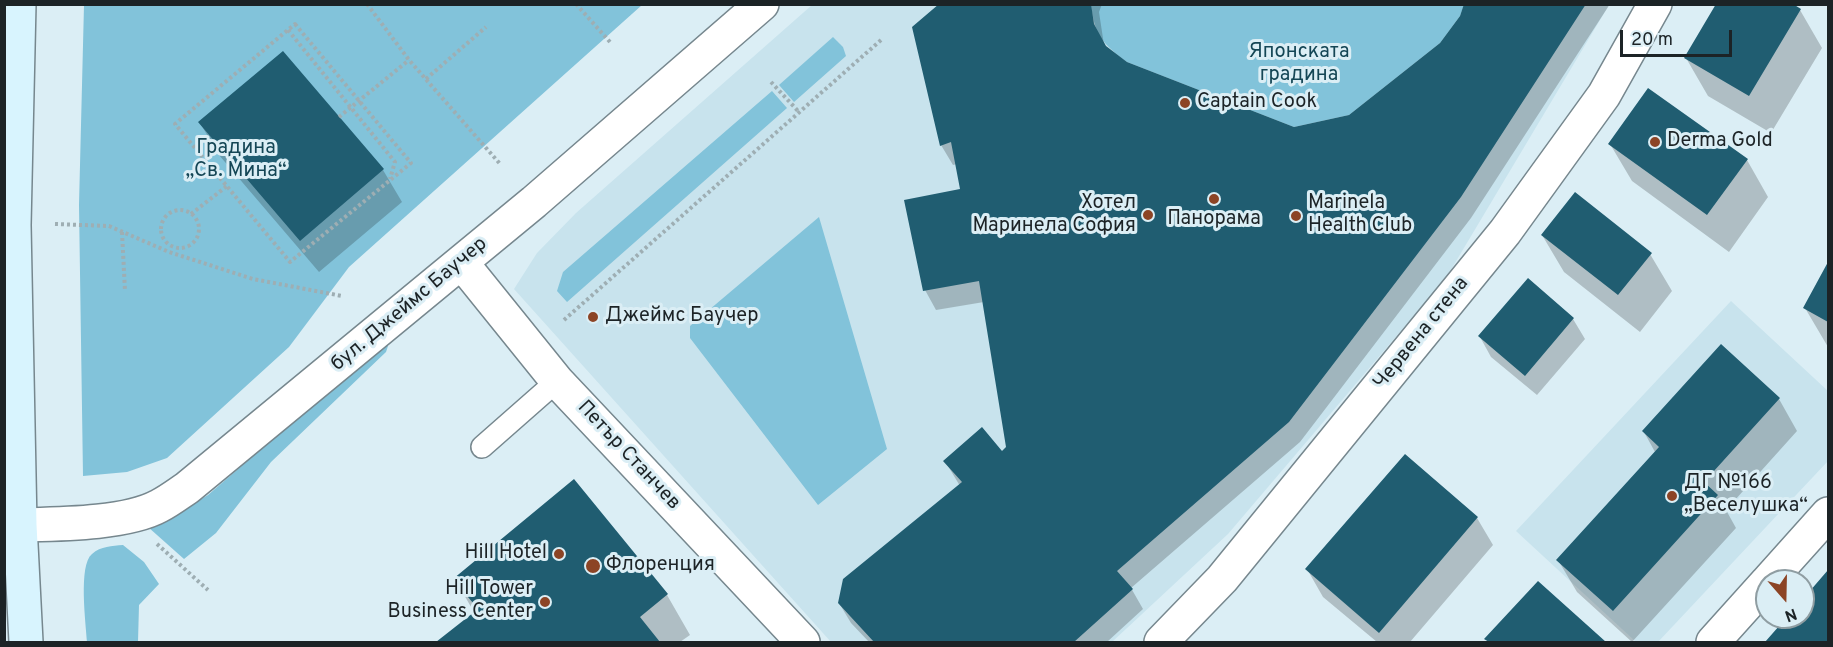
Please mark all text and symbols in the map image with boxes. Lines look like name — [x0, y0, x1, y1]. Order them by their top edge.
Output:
scale bar — [1623, 18, 1736, 56]
text: 20 m — [1631, 29, 1673, 52]
park label: Японската градина — [1248, 41, 1350, 88]
place label: Captain Cook — [1197, 91, 1317, 115]
marker: Captain Cook — [1178, 96, 1192, 110]
place label: Derma Gold — [1667, 130, 1773, 154]
marker: Derma Gold — [1648, 135, 1662, 149]
park label: Градина „Св. Мина“ — [185, 137, 287, 184]
place label: Хотел Маринела София — [973, 192, 1136, 239]
marker: Панорама — [1207, 192, 1221, 206]
place label: Marinela Health Club — [1308, 192, 1412, 239]
marker: Хотел Маринела София — [1141, 208, 1155, 222]
place label: Панорама — [1167, 208, 1261, 232]
marker: Marinela Health Club — [1289, 209, 1303, 223]
street label: бул. Джеймс Баучер — [327, 233, 493, 377]
street label: Червена стена — [1369, 273, 1475, 395]
place label: Джеймс Баучер — [605, 305, 759, 329]
marker: Джеймс Баучер — [586, 310, 600, 324]
street label: Петър Станчев — [571, 396, 685, 516]
place label: ДГ №166 „Веселушка“ — [1684, 472, 1808, 519]
marker: ДГ №166 „Веселушка“ — [1665, 489, 1679, 503]
place label: Hill Hotel — [464, 542, 547, 566]
marker: Hill Hotel — [552, 547, 566, 561]
place label: Флоренция — [606, 554, 715, 578]
marker: Флоренция — [584, 557, 602, 575]
north arrow — [1755, 569, 1815, 629]
place label: Hill Tower Business Center — [388, 578, 533, 625]
marker: Hill Tower Business Center — [538, 595, 552, 609]
text: N — [1782, 603, 1799, 625]

